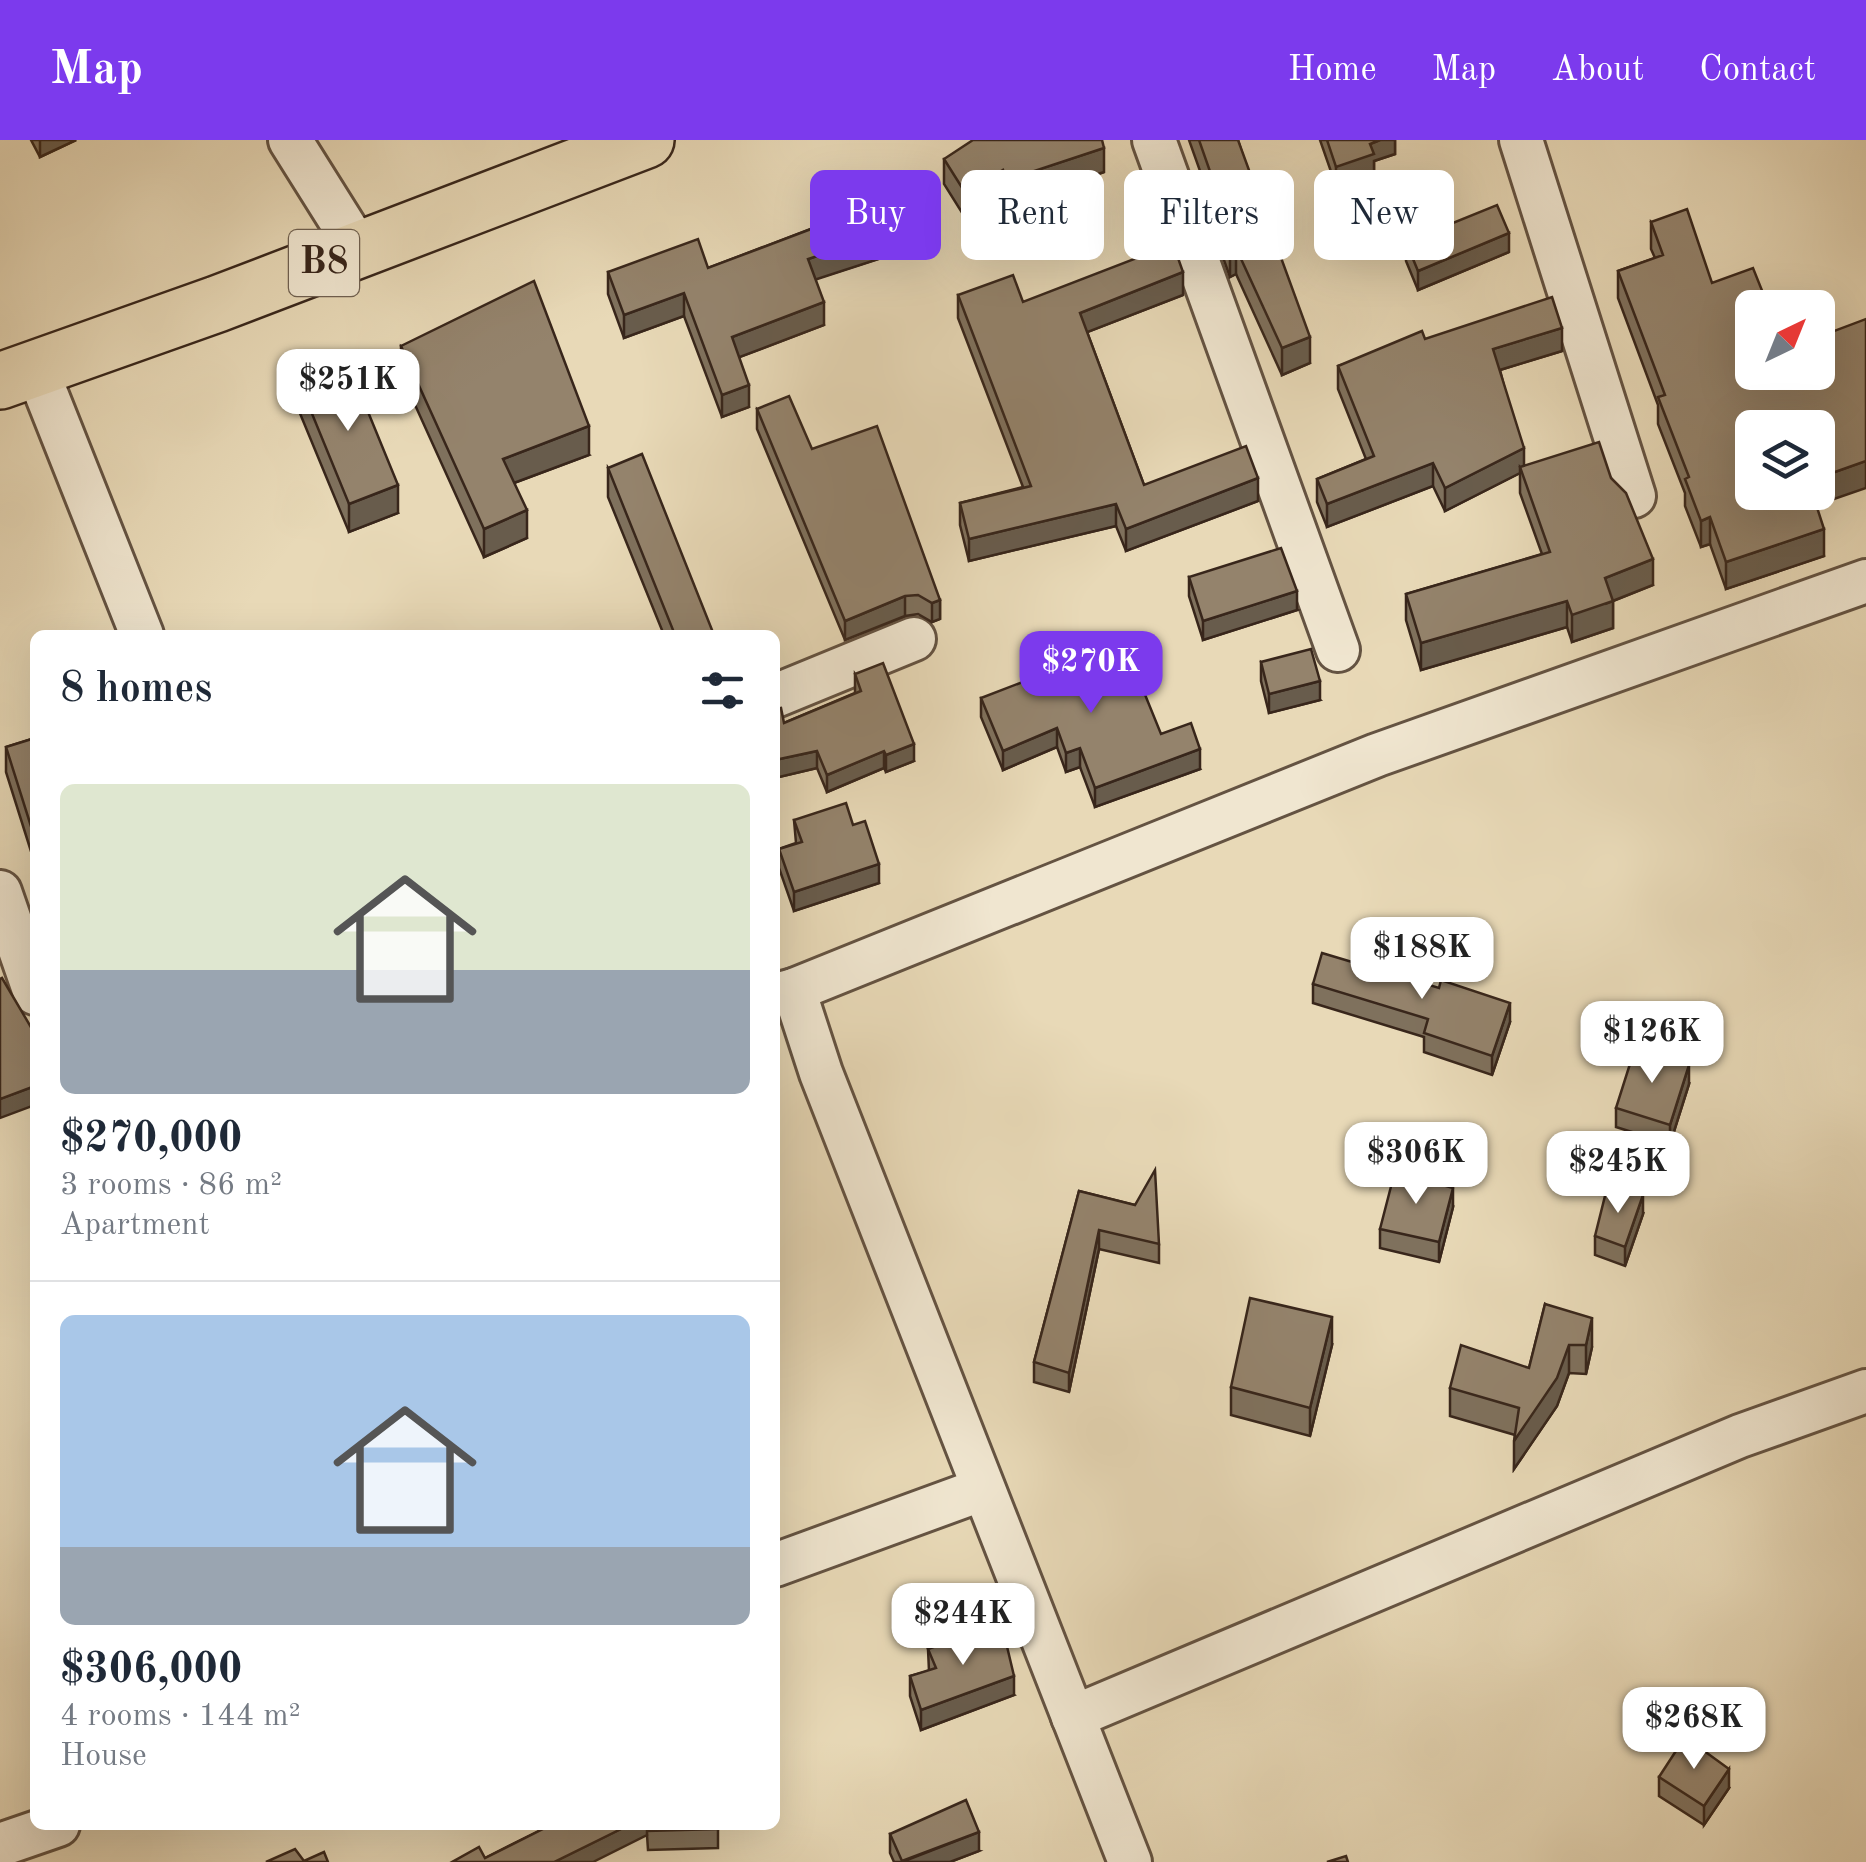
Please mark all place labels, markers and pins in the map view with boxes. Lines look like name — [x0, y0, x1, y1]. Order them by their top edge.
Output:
pin: $251K — [278, 349, 418, 434]
pin: $270K — [1021, 631, 1161, 716]
pin: $188K — [1352, 917, 1492, 1002]
pin: $126K — [1582, 1001, 1722, 1086]
pin: $306K — [1346, 1122, 1486, 1207]
pin: $245K — [1548, 1131, 1688, 1216]
pin: $244K — [893, 1583, 1033, 1668]
pin: $268K — [1624, 1687, 1764, 1772]

